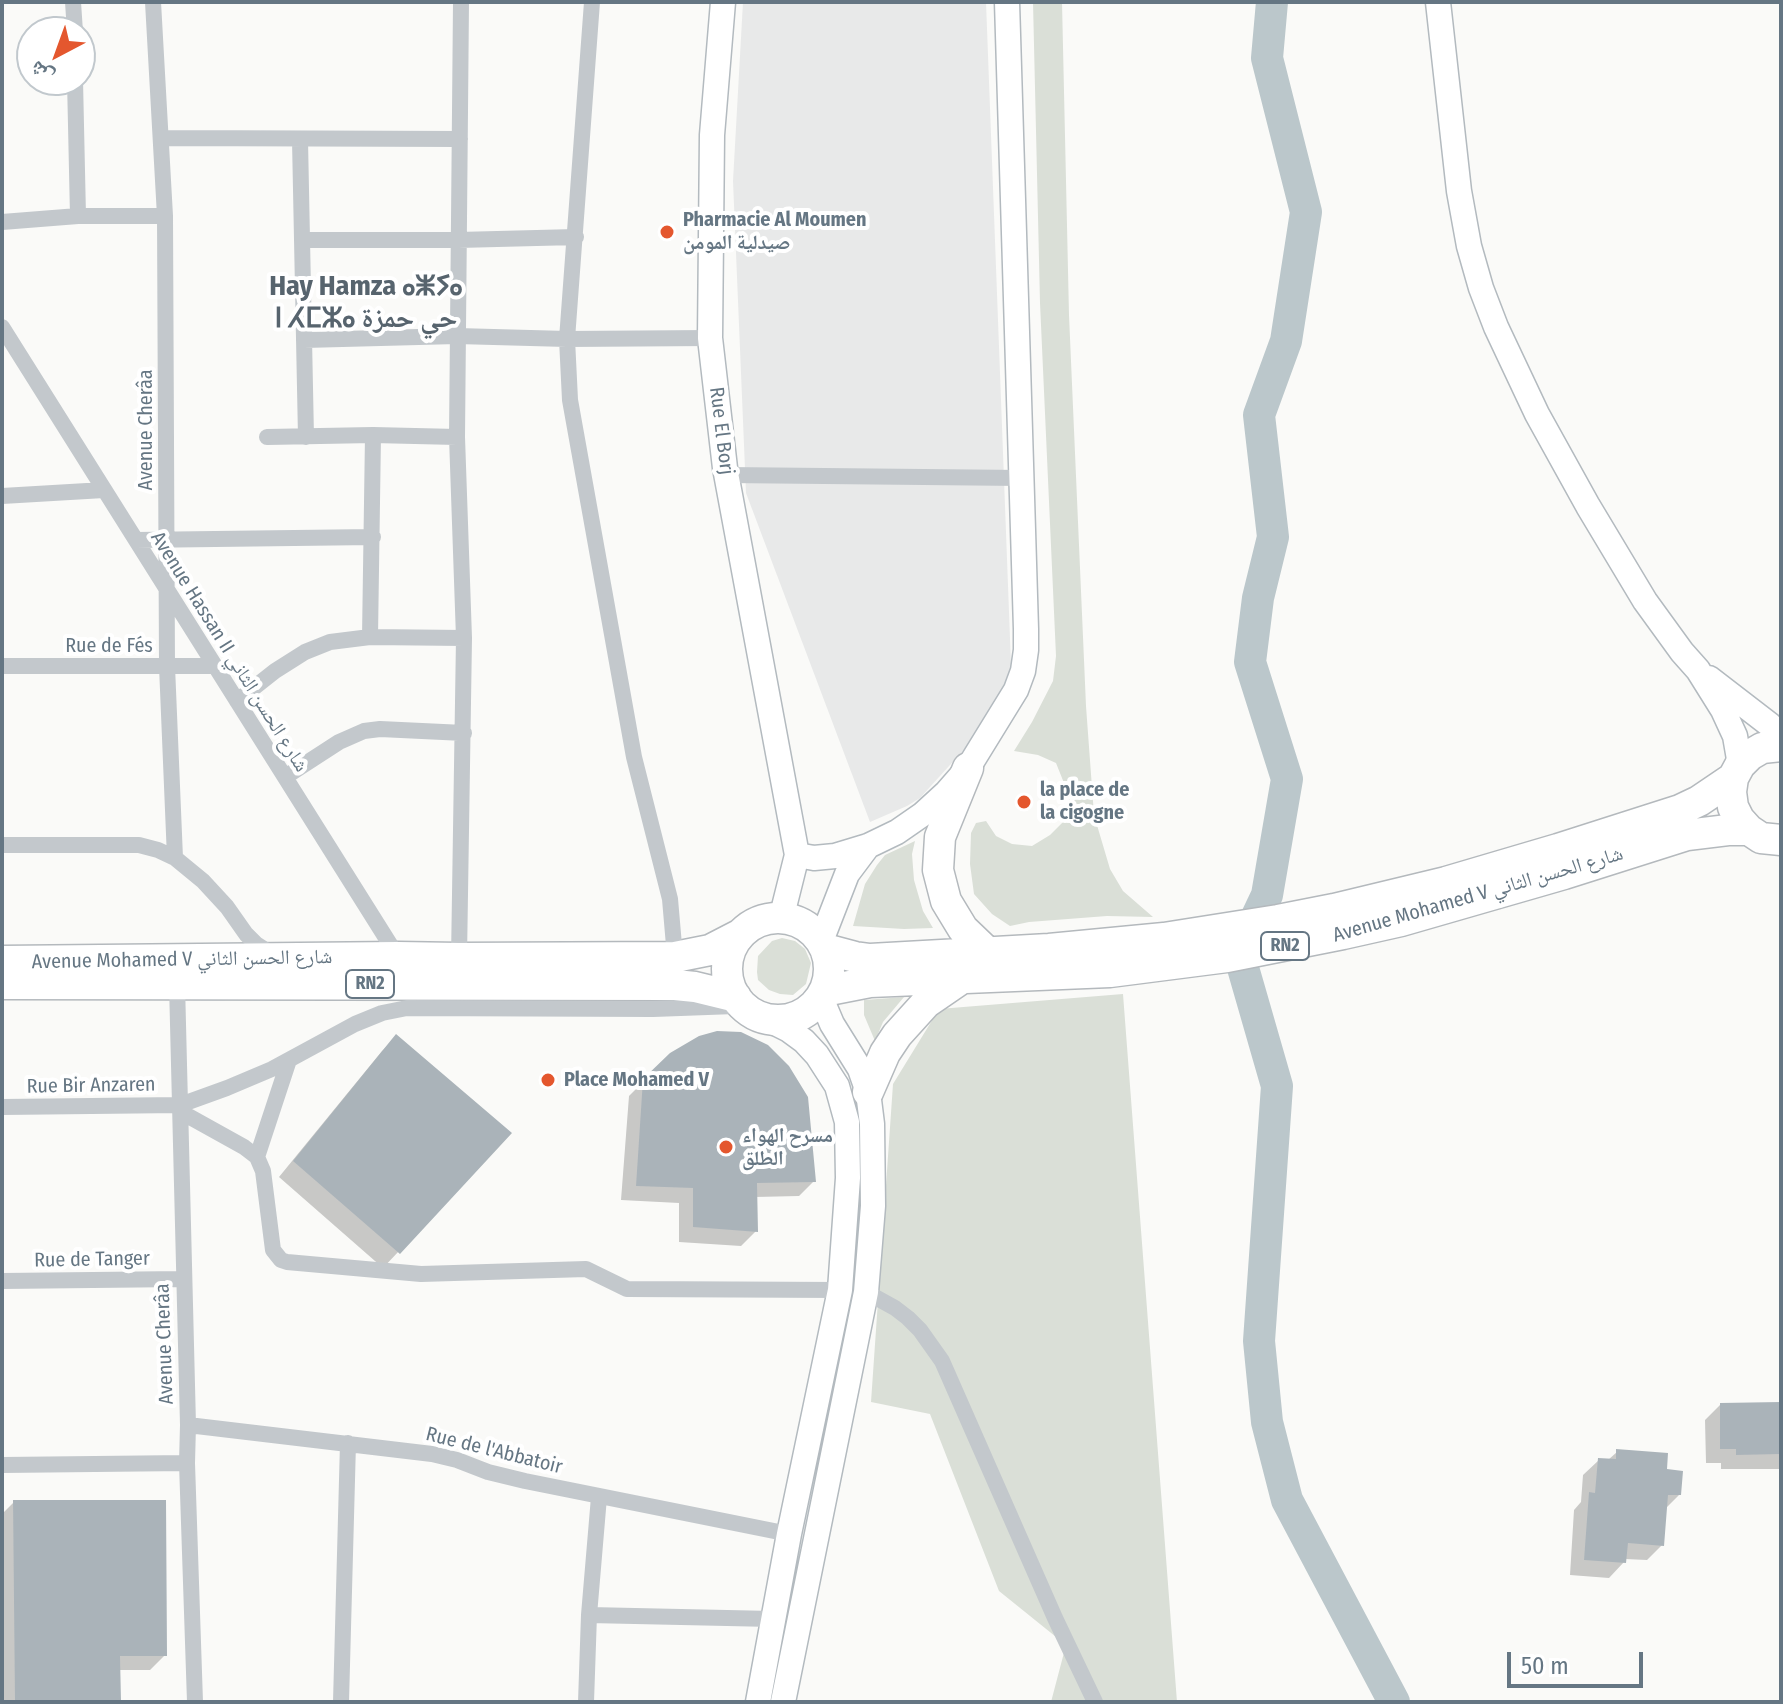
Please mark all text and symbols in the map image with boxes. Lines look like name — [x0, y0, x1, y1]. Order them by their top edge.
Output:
north arrow — [16, 16, 96, 96]
text: ش — [24, 55, 59, 91]
place label: Pharmacie Al Moumen صيدلية المومن — [683, 208, 866, 255]
marker: Pharmacie Al Moumen صيدلية المومن — [658, 223, 676, 241]
district label: Hay Hamza ⴰⵥⵢⴰ ⵏ ⵃⵎⵣⴰ حي حمزة — [269, 270, 463, 336]
street label: Avenue Cherâa — [134, 369, 158, 491]
street label: Rue El Borj — [704, 386, 738, 476]
street label: Avenue Hassan II شارع الحسن الثاني — [145, 527, 313, 777]
street label: Rue de Fés — [65, 634, 153, 658]
place label: la place de la cigogne — [1040, 778, 1129, 825]
marker: la place de la cigogne — [1015, 793, 1033, 811]
street label: Avenue Mohamed V شارع الحسن الثاني — [1330, 842, 1626, 948]
road number: RN2 — [1261, 932, 1309, 960]
street label: Avenue Mohamed V شارع الحسن الثاني — [31, 945, 333, 975]
road number: RN2 — [346, 970, 394, 998]
place label: Place Mohamed V — [564, 1068, 709, 1092]
marker: Place Mohamed V — [539, 1071, 557, 1089]
street label: Rue Bir Anzaren — [26, 1073, 156, 1099]
place label: مسرح الهواء الطلق — [742, 1124, 833, 1171]
marker: مسرح الهواء الطلق — [717, 1138, 735, 1156]
street label: Rue de Tanger — [34, 1247, 150, 1273]
street label: Avenue Cherâa — [151, 1283, 179, 1405]
street label: Rue de l'Abbatoir — [423, 1422, 565, 1480]
scale bar — [1511, 1636, 1647, 1686]
text: 50 m — [1521, 1652, 1569, 1680]

